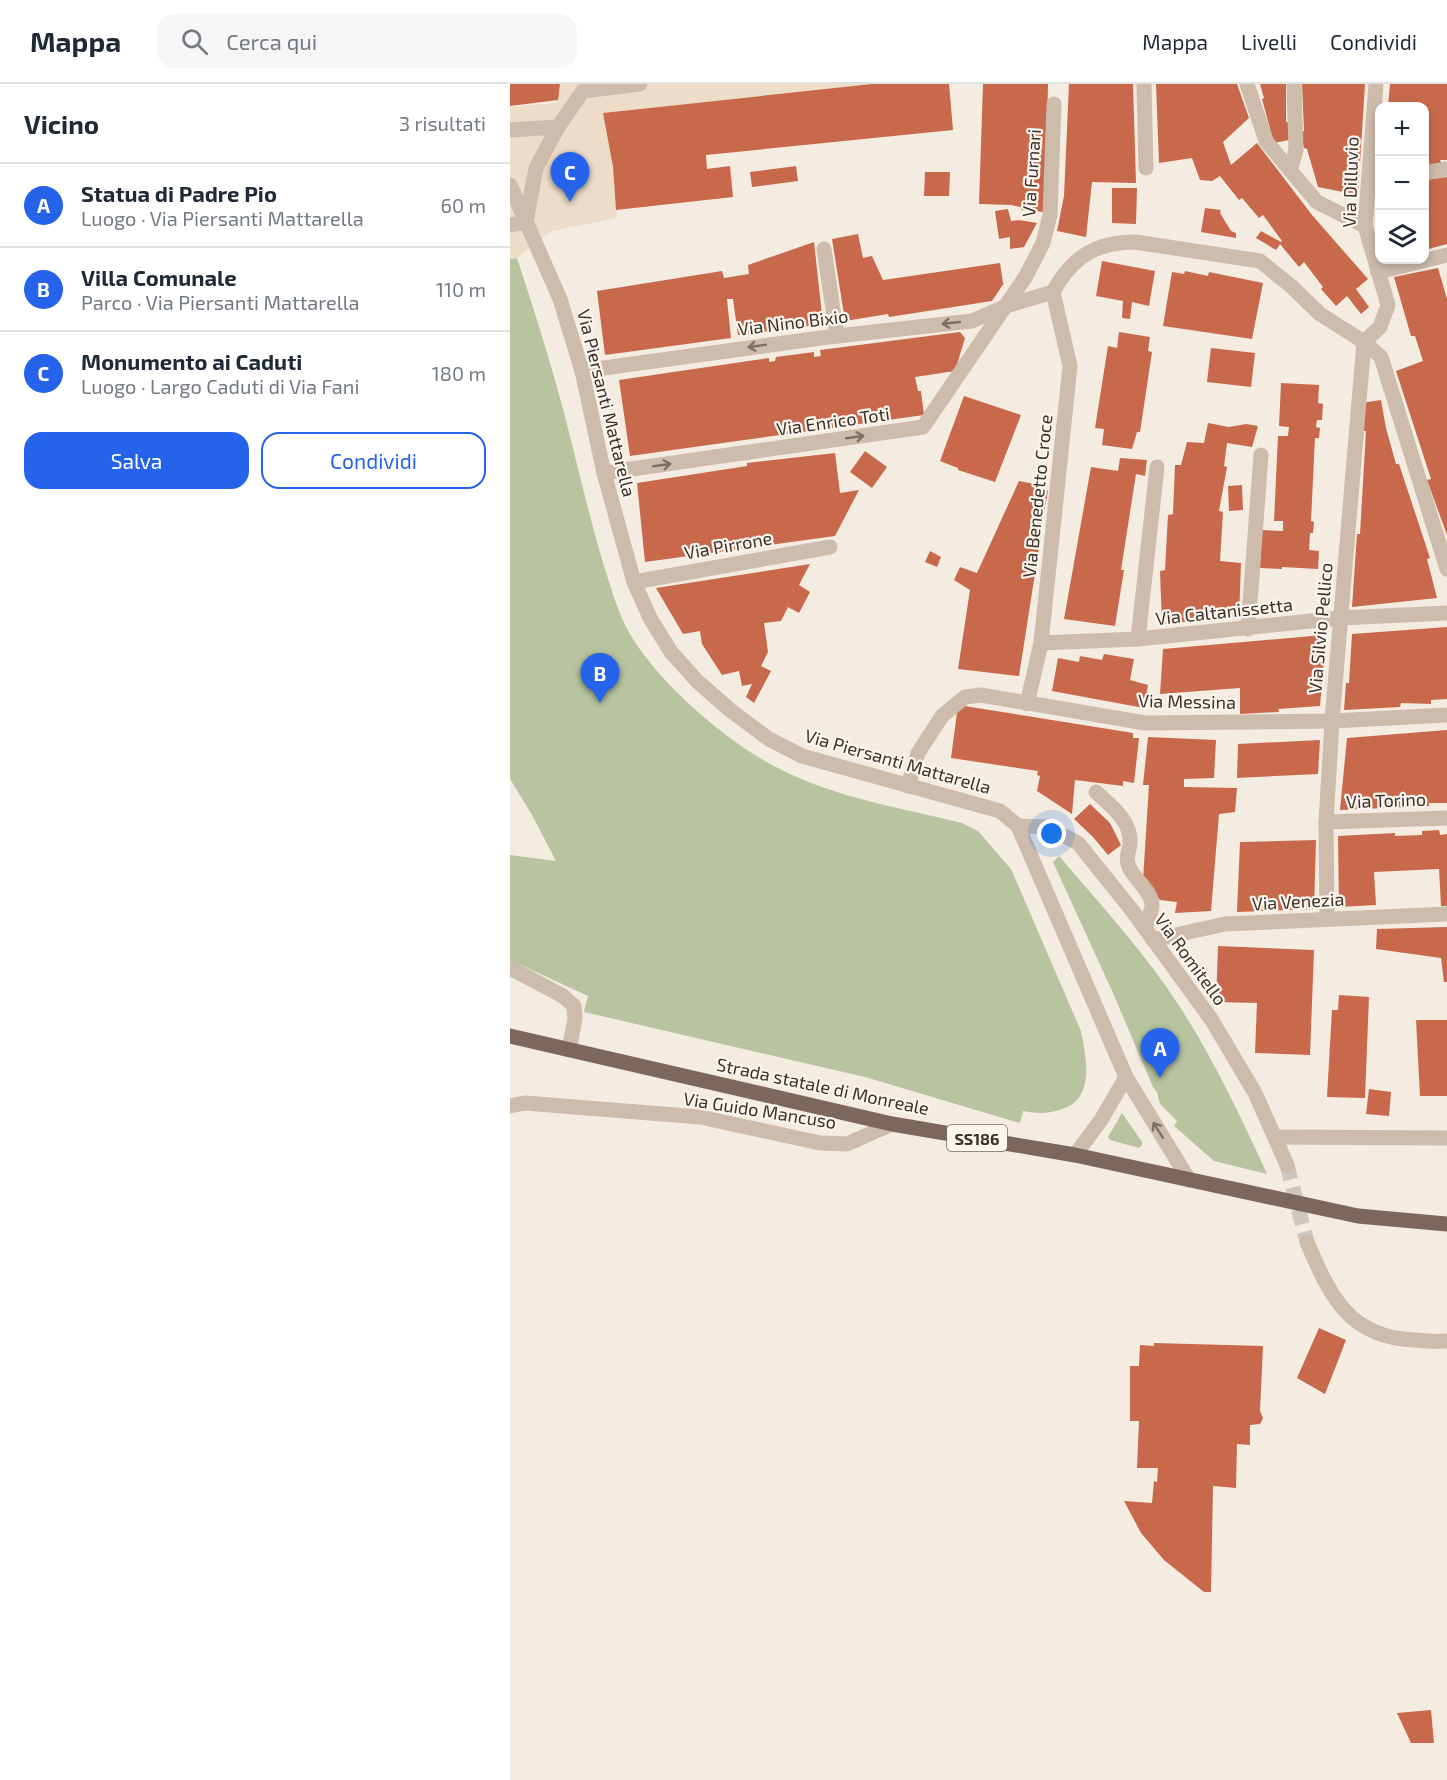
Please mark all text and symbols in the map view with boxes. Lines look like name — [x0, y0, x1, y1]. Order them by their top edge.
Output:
search box — [157, 14, 577, 68]
text: Mappa — [30, 24, 121, 58]
icon: search — [178, 25, 211, 58]
text: Cerca qui — [226, 28, 317, 54]
text: Mappa — [1142, 29, 1208, 54]
text: Livelli — [1241, 29, 1297, 54]
text: Condividi — [1330, 29, 1417, 54]
map controls — [1375, 102, 1429, 264]
button: + — [1375, 102, 1429, 156]
text: Vicino — [24, 108, 99, 139]
text: 3 risultati — [399, 111, 486, 135]
street label: Via Furnari — [1017, 128, 1045, 218]
street label: Via Dilluvio — [1337, 136, 1363, 228]
pin: C — [550, 152, 590, 202]
button: − — [1375, 156, 1429, 210]
text: Statua di Padre Pio — [81, 180, 277, 206]
text: A — [37, 193, 50, 217]
text: 60 m — [441, 193, 486, 217]
text: Luogo · Via Piersanti Mattarella — [81, 206, 364, 230]
button: layers — [1375, 210, 1429, 264]
text: Villa Comunale — [81, 264, 237, 290]
text: B — [37, 277, 50, 301]
text: 110 m — [436, 277, 486, 301]
text: Parco · Via Piersanti Mattarella — [81, 290, 360, 314]
street label: Via Nino Bixio — [737, 304, 849, 340]
street label: Via Piersanti Mattarella — [573, 307, 641, 499]
one-way arrow — [941, 318, 961, 329]
one-way arrow — [748, 341, 767, 352]
text: Monumento ai Caduti — [81, 348, 302, 374]
text: C — [38, 361, 49, 385]
text: 180 m — [432, 361, 486, 385]
text: Luogo · Largo Caduti di Via Fani — [81, 374, 359, 398]
street label: Via Enrico Toti — [775, 402, 891, 440]
street label: Via Benedetto Croce — [1017, 413, 1057, 579]
button: Salva — [24, 432, 249, 489]
button: Condividi — [261, 432, 486, 489]
one-way arrow — [844, 432, 864, 443]
one-way arrow — [651, 459, 671, 470]
street label: Via Pirrone — [682, 526, 774, 564]
street label: Via Silvio Pellico — [1303, 562, 1337, 694]
street label: Via Caltanissetta — [1154, 593, 1294, 629]
pin: B — [580, 654, 620, 703]
street label: Via Messina — [1138, 689, 1236, 713]
street label: Via Piersanti Mattarella — [802, 724, 994, 798]
street label: Via Torino — [1346, 788, 1426, 812]
your location — [1037, 819, 1066, 848]
street label: Via Venezia — [1251, 888, 1345, 914]
street label: Via Romitello — [1150, 909, 1232, 1009]
pin: A — [1140, 1028, 1180, 1078]
street label: Strada statale di Monreale — [715, 1053, 931, 1119]
street label: Via Guido Mancuso — [682, 1087, 838, 1133]
one-way arrow — [1151, 1122, 1163, 1139]
road number: SS186 — [947, 1125, 1007, 1151]

